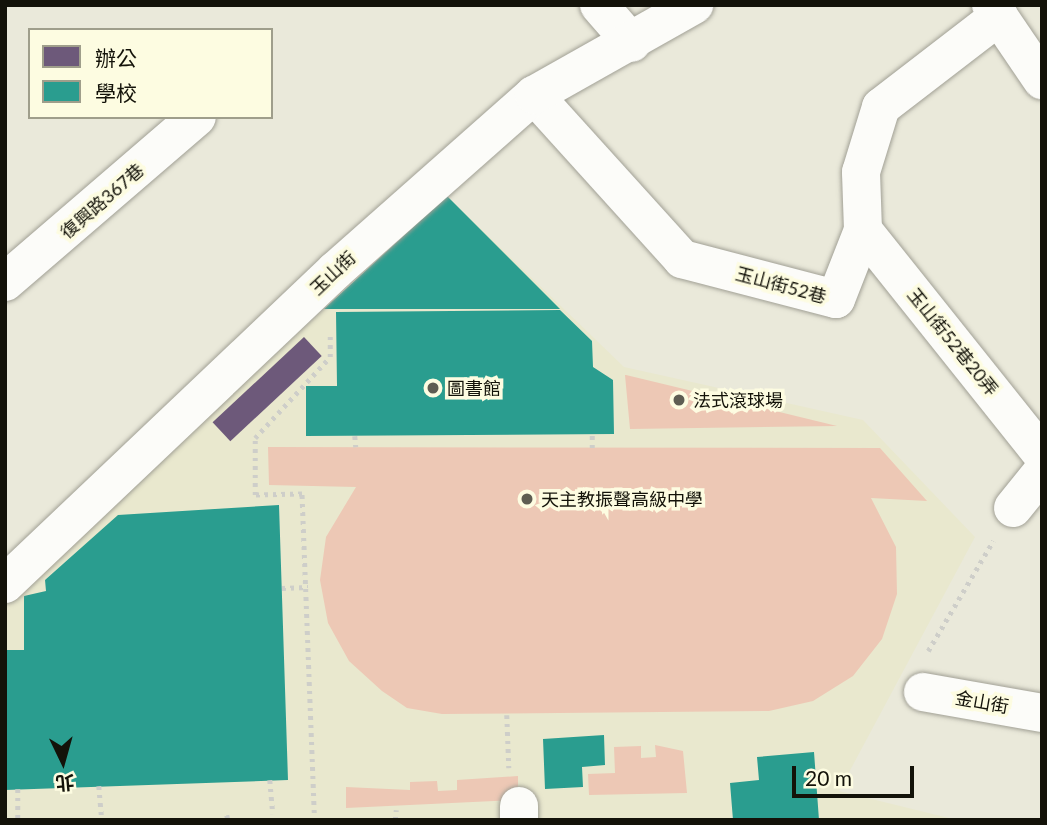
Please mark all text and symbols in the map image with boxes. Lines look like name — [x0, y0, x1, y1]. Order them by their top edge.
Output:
legend — [28, 28, 273, 119]
text: 辦公 — [95, 45, 137, 70]
text: 學校 — [95, 80, 137, 105]
street label: 復興路367巷 — [56, 159, 148, 243]
street label: 玉山街 — [306, 247, 360, 299]
street label: 玉山街52巷 — [733, 263, 829, 307]
street label: 玉山街52巷20弄 — [903, 284, 1003, 400]
place label: 圖書館 — [447, 377, 501, 399]
marker: 圖書館 — [425, 380, 441, 396]
place label: 法式滾球場 — [693, 389, 783, 411]
marker: 法式滾球場 — [671, 392, 687, 408]
place label: 天主教振聲高級中學 — [541, 488, 703, 510]
marker: 天主教振聲高級中學 — [519, 491, 535, 507]
street label: 金山街 — [954, 687, 1010, 717]
north arrow — [28, 727, 98, 797]
scale bar — [795, 752, 918, 796]
text: 20 m — [805, 765, 852, 790]
text: 北 — [54, 771, 75, 796]

